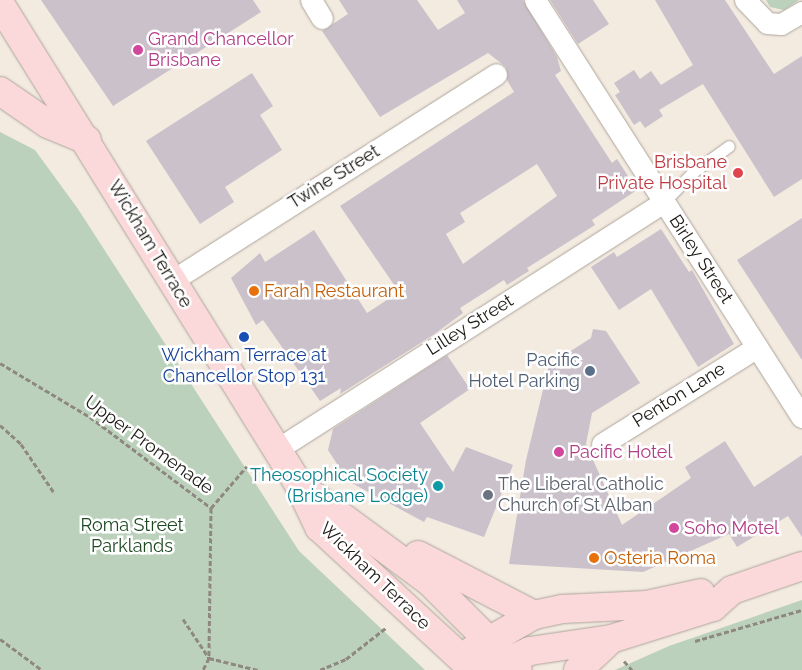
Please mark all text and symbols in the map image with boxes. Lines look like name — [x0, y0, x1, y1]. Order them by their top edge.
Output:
place label: Grand Chancellor Brisbane — [148, 29, 294, 72]
marker: Grand Chancellor Brisbane — [132, 44, 144, 56]
street label: Twine Street — [284, 140, 384, 214]
place label: Brisbane Private Hospital — [597, 152, 727, 194]
marker: Brisbane Private Hospital — [731, 166, 745, 180]
street label: Wickham Terrace — [103, 176, 197, 312]
street label: Birley Street — [664, 210, 738, 308]
place label: Farah Restaurant — [264, 280, 404, 302]
marker: Farah Restaurant — [248, 285, 260, 297]
street label: Lilley Street — [422, 290, 518, 360]
marker: Wickham Terrace at Chancellor Stop 131 — [238, 331, 250, 343]
place label: Wickham Terrace at Chancellor Stop 131 — [161, 345, 327, 388]
place label: Pacific Hotel Parking — [468, 350, 580, 392]
street label: Penton Lane — [629, 358, 729, 432]
marker: Pacific Hotel Parking — [584, 365, 596, 377]
street label: Upper Promenade — [80, 391, 218, 499]
place label: Pacific Hotel — [569, 441, 672, 463]
marker: Pacific Hotel — [553, 446, 565, 458]
place label: Theosophical Society (Brisbane Lodge) — [249, 465, 428, 508]
place label: The Liberal Catholic Church of St Alban — [498, 474, 664, 516]
marker: Theosophical Society (Brisbane Lodge) — [432, 480, 444, 492]
marker: The Liberal Catholic Church of St Alban — [482, 489, 494, 501]
park label: Roma Street Parklands — [80, 515, 184, 558]
place label: Soho Motel — [684, 517, 779, 539]
street label: Wickham Terrace — [315, 518, 435, 634]
marker: Soho Motel — [668, 522, 680, 534]
place label: Osteria Roma — [604, 547, 716, 569]
marker: Osteria Roma — [588, 552, 600, 564]

